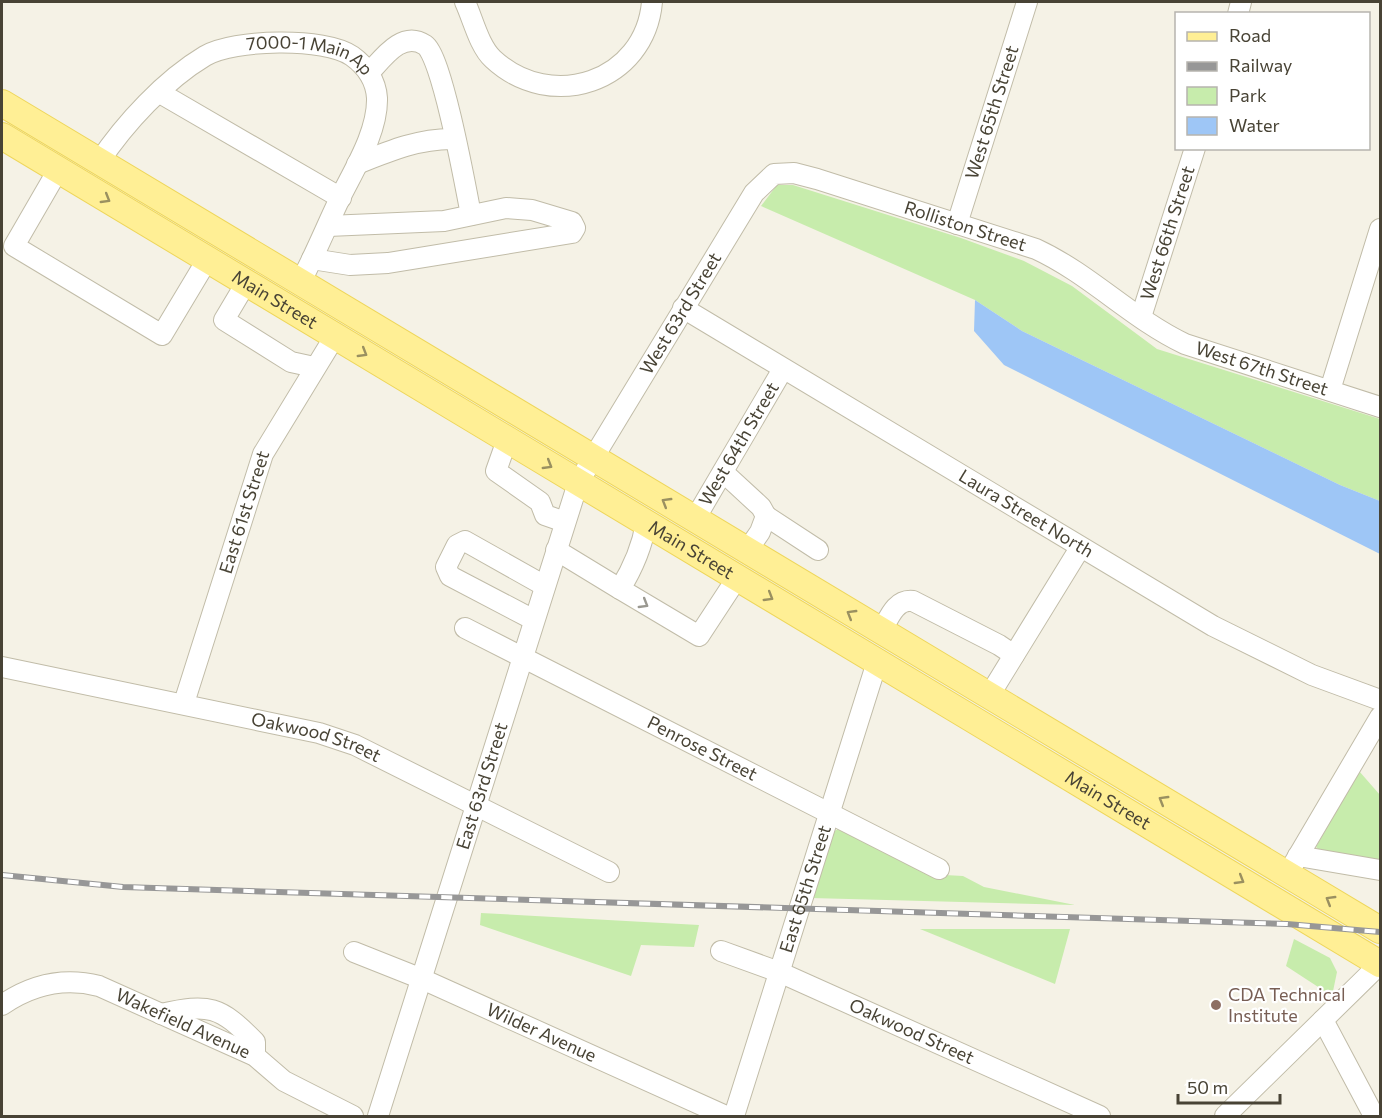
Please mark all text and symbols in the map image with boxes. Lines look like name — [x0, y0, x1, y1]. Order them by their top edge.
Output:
legend — [1175, 12, 1370, 150]
text: Road — [1229, 24, 1271, 46]
street label: 7000-1 Main Ap — [245, 30, 378, 79]
street label: West 65th Street — [960, 43, 1023, 182]
text: Railway — [1229, 54, 1292, 76]
text: Park — [1229, 84, 1267, 106]
text: Water — [1229, 114, 1280, 136]
street label: West 66th Street — [1135, 163, 1199, 303]
one-way arrow — [100, 191, 110, 203]
street label: Rolliston Street — [902, 196, 1029, 255]
street label: West 63rd Street — [635, 248, 725, 378]
street label: Main Street — [228, 265, 322, 333]
street label: West 67th Street — [1193, 336, 1331, 400]
one-way arrow — [357, 346, 367, 358]
street label: West 64th Street — [693, 378, 783, 509]
street label: East 61st Street — [214, 448, 273, 576]
one-way arrow — [542, 457, 552, 469]
street label: Laura Street North — [955, 464, 1098, 562]
one-way arrow — [662, 498, 672, 510]
street label: Main Street — [645, 515, 738, 583]
one-way arrow — [763, 590, 773, 602]
one-way arrow — [638, 597, 648, 608]
one-way arrow — [847, 609, 857, 621]
street label: Oakwood Street — [249, 707, 385, 766]
street label: Penrose Street — [644, 711, 761, 785]
street label: East 63rd Street — [451, 720, 512, 852]
street label: Main Street — [1062, 765, 1155, 834]
one-way arrow — [1159, 796, 1169, 808]
street label: East 65th Street — [774, 822, 835, 955]
one-way arrow — [1234, 873, 1244, 884]
one-way arrow — [1326, 896, 1336, 907]
street label: Wakefield Avenue — [113, 983, 254, 1063]
place label: CDA Technical Institute — [1228, 983, 1346, 1026]
street label: Oakwood Street — [846, 993, 978, 1068]
street label: Wilder Avenue — [483, 998, 600, 1066]
marker: CDA Technical Institute — [1209, 998, 1223, 1012]
scale bar — [1178, 1067, 1280, 1105]
text: 50 m — [1187, 1076, 1228, 1098]

